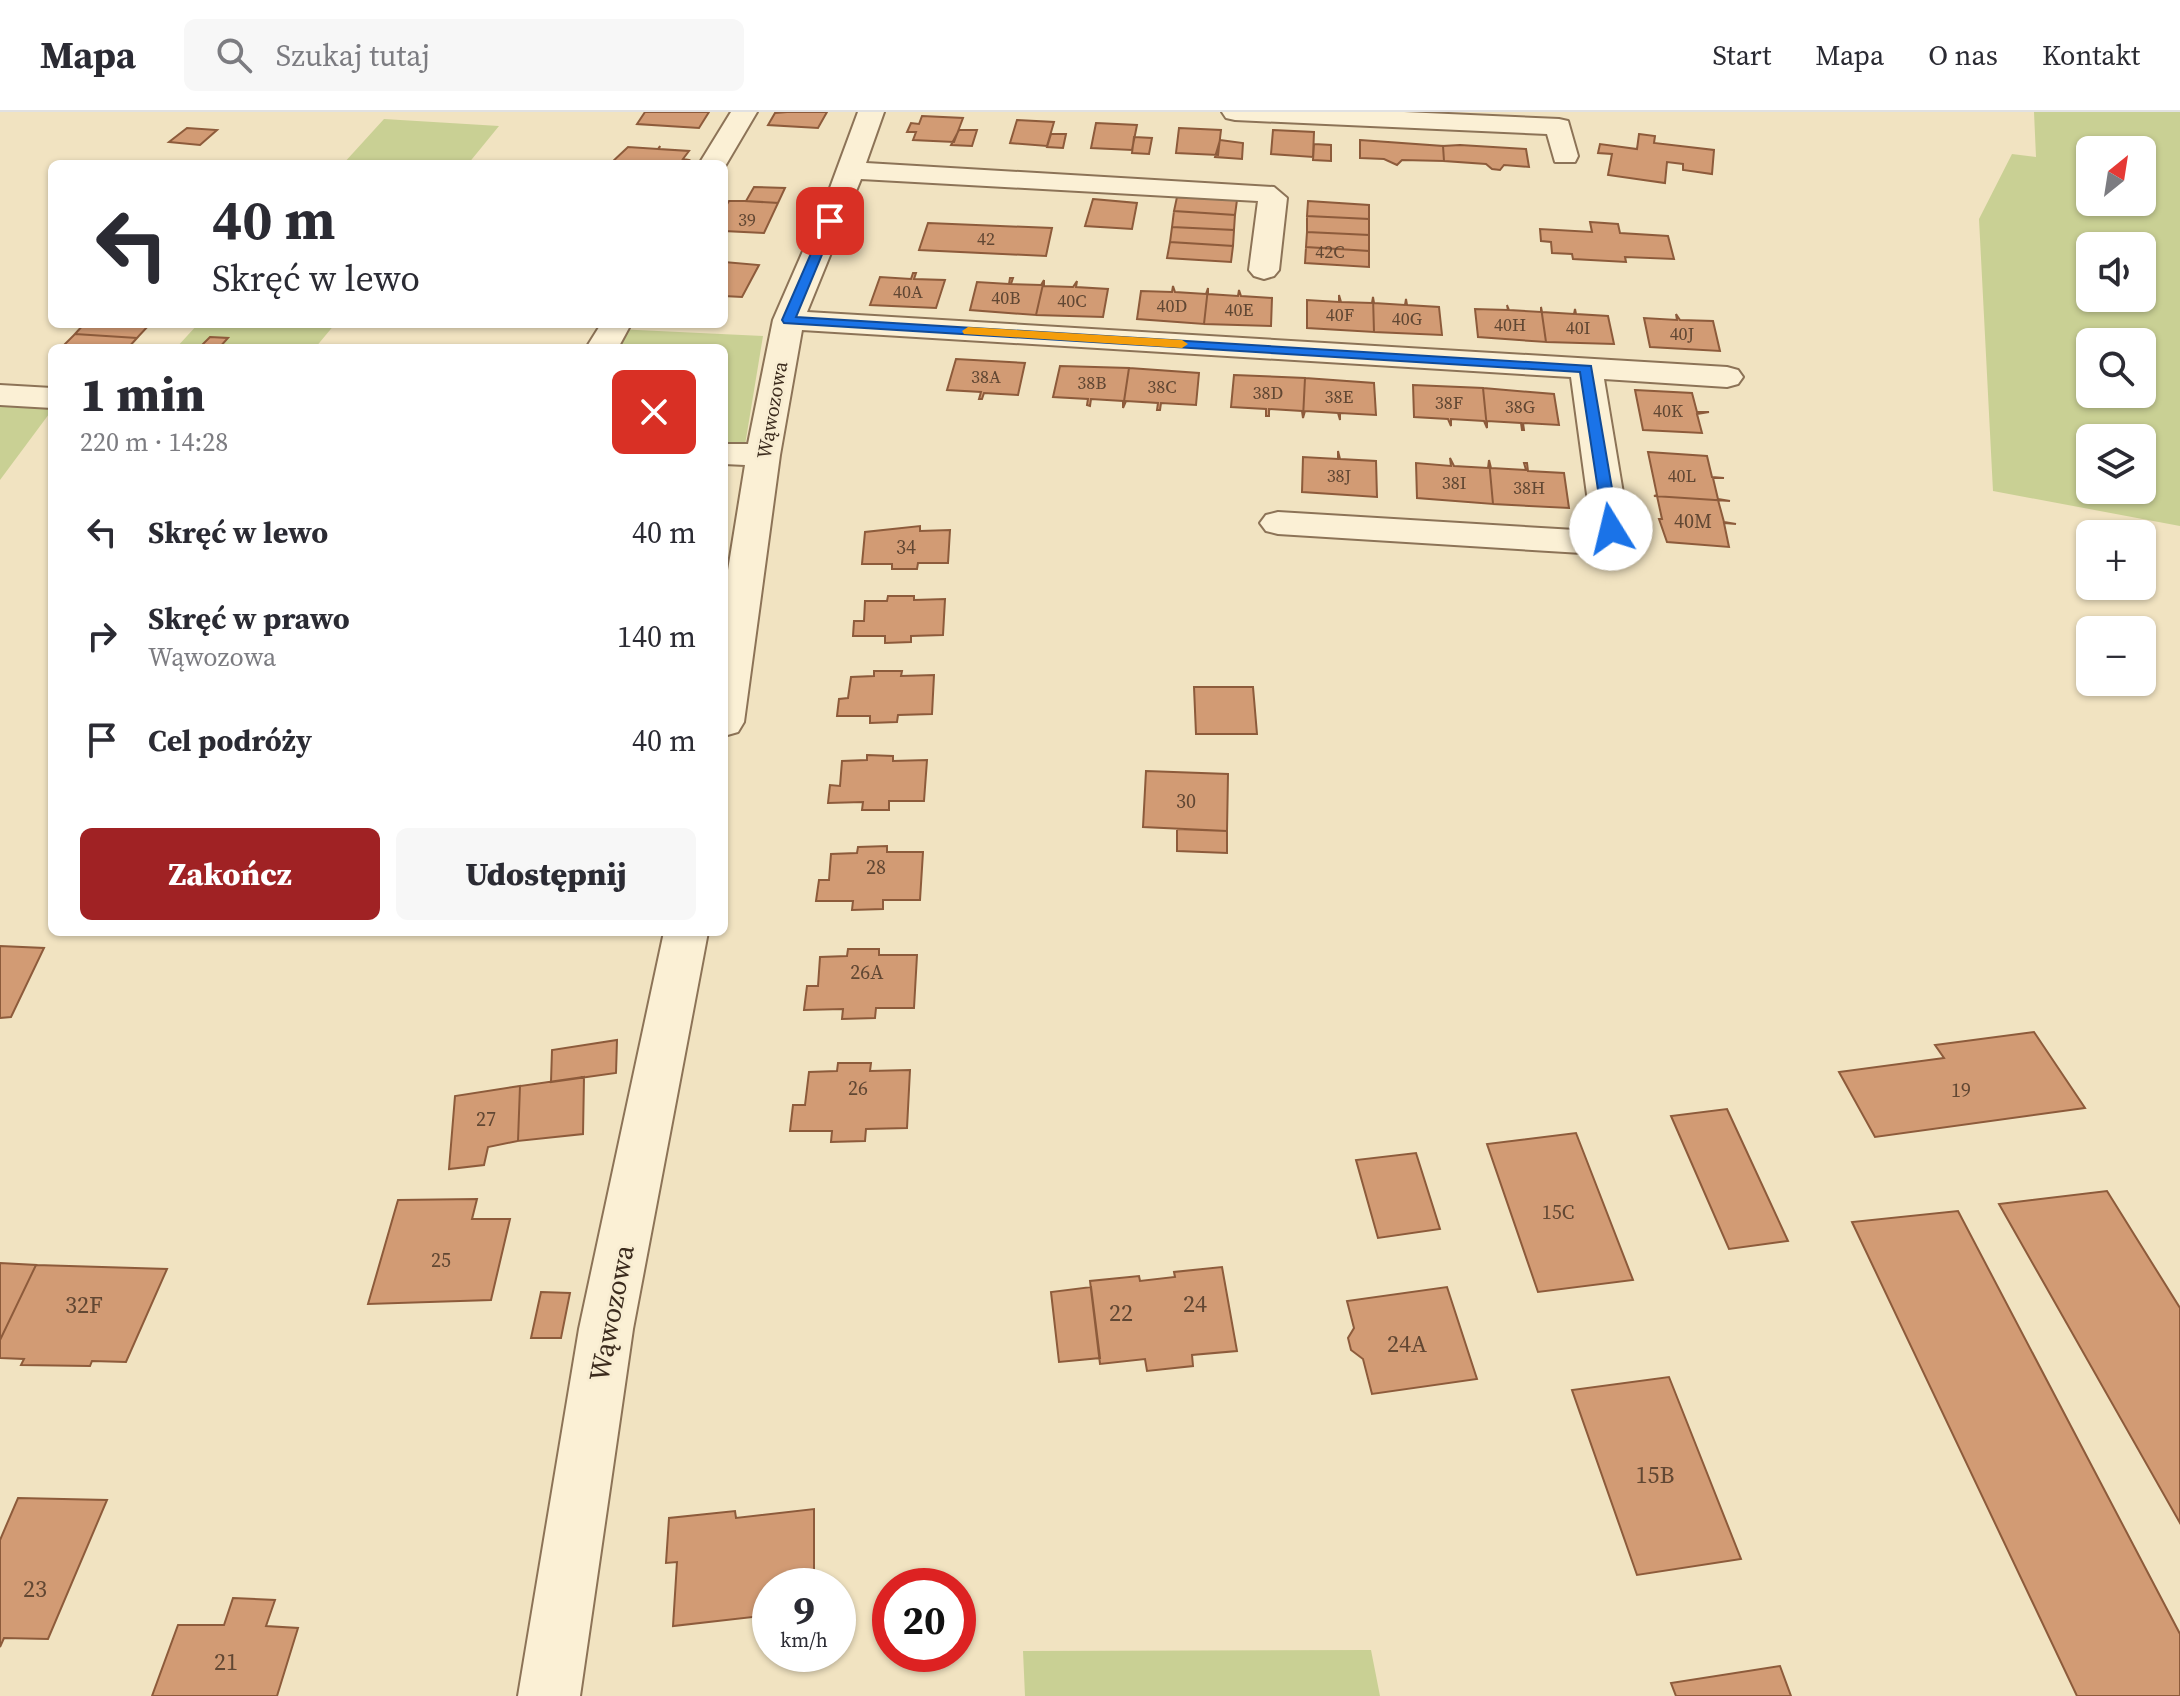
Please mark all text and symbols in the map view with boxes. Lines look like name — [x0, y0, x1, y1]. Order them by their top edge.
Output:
search box — [184, 19, 744, 91]
text: Mapa — [40, 29, 136, 81]
icon: search — [212, 33, 256, 77]
text: Szukaj tutaj — [276, 35, 430, 76]
text: Start — [1712, 36, 1771, 74]
text: Mapa — [1815, 36, 1884, 74]
text: O nas — [1928, 36, 1998, 74]
text: Kontakt — [2042, 36, 2140, 74]
north arrow — [2076, 136, 2156, 216]
map controls — [2076, 136, 2156, 696]
text: 40 m — [212, 181, 335, 258]
pin — [796, 187, 864, 255]
icon: left — [80, 192, 184, 296]
icon: arrive — [808, 199, 852, 243]
house number: 39 — [738, 207, 756, 232]
house number: 42 — [977, 226, 995, 251]
button: sound — [2076, 232, 2156, 312]
house number: 42C — [1315, 239, 1345, 264]
text: Skręć w lewo — [212, 254, 420, 303]
house number: 40A — [893, 279, 923, 304]
house number: 40B — [991, 285, 1021, 310]
house number: 40C — [1057, 288, 1087, 313]
house number: 40D — [1157, 293, 1187, 318]
house number: 40E — [1225, 297, 1254, 322]
house number: 40F — [1326, 302, 1354, 327]
house number: 40G — [1392, 306, 1422, 331]
house number: 40H — [1494, 312, 1526, 337]
house number: 40I — [1566, 315, 1590, 340]
house number: 40J — [1670, 321, 1695, 346]
button: search — [2076, 328, 2156, 408]
street label: Wąwozowa — [750, 358, 794, 461]
text: 1 min — [80, 361, 205, 427]
house number: 38A — [971, 364, 1001, 389]
button: close — [612, 370, 696, 454]
house number: 38B — [1077, 370, 1107, 395]
house number: 38C — [1147, 374, 1177, 399]
house number: 38D — [1253, 380, 1283, 405]
house number: 38E — [1325, 384, 1354, 409]
house number: 38F — [1435, 390, 1463, 415]
house number: 38G — [1505, 394, 1535, 419]
house number: 40K — [1653, 398, 1683, 423]
text: 220 m · 14:28 — [80, 424, 228, 460]
button: layers — [2076, 424, 2156, 504]
house number: 38J — [1327, 463, 1352, 488]
house number: 40L — [1668, 463, 1696, 488]
house number: 38I — [1442, 470, 1466, 495]
house number: 38H — [1513, 475, 1545, 500]
position arrow — [1569, 487, 1653, 571]
house number: 40M — [1674, 507, 1712, 535]
icon: left — [80, 510, 124, 554]
text: Skręć w lewo — [148, 512, 328, 553]
text: 40 m — [632, 512, 696, 553]
button: + — [2076, 520, 2156, 600]
house number: 34 — [896, 533, 916, 561]
text: Skręć w prawo — [148, 598, 350, 639]
icon: right — [80, 614, 124, 658]
text: 140 m — [617, 616, 696, 657]
button: − — [2076, 616, 2156, 696]
text: Wąwozowa — [148, 639, 276, 675]
icon: arrive — [80, 718, 124, 762]
text: Cel podróży — [148, 720, 312, 761]
text: 40 m — [632, 720, 696, 761]
house number: 30 — [1176, 787, 1196, 815]
button: Zakończ — [80, 828, 380, 920]
button: Udostępnij — [396, 828, 696, 920]
house number: 28 — [866, 853, 886, 881]
house number: 26A — [850, 958, 884, 986]
house number: 26 — [848, 1074, 868, 1102]
house number: 19 — [1951, 1076, 1971, 1104]
house number: 27 — [476, 1105, 496, 1133]
house number: 15C — [1542, 1198, 1574, 1226]
street label: Wąwozowa — [579, 1241, 643, 1384]
house number: 25 — [431, 1246, 451, 1274]
house number: 24 — [1183, 1287, 1207, 1320]
house number: 32F — [65, 1288, 103, 1321]
house number: 22 — [1109, 1296, 1133, 1329]
house number: 24A — [1387, 1327, 1427, 1360]
house number: 15B — [1635, 1458, 1675, 1491]
speed limit sign: 20 — [872, 1568, 976, 1672]
house number: 23 — [23, 1572, 47, 1605]
text: 9 — [793, 1583, 815, 1637]
text: km/h — [780, 1626, 828, 1654]
house number: 21 — [214, 1645, 238, 1678]

